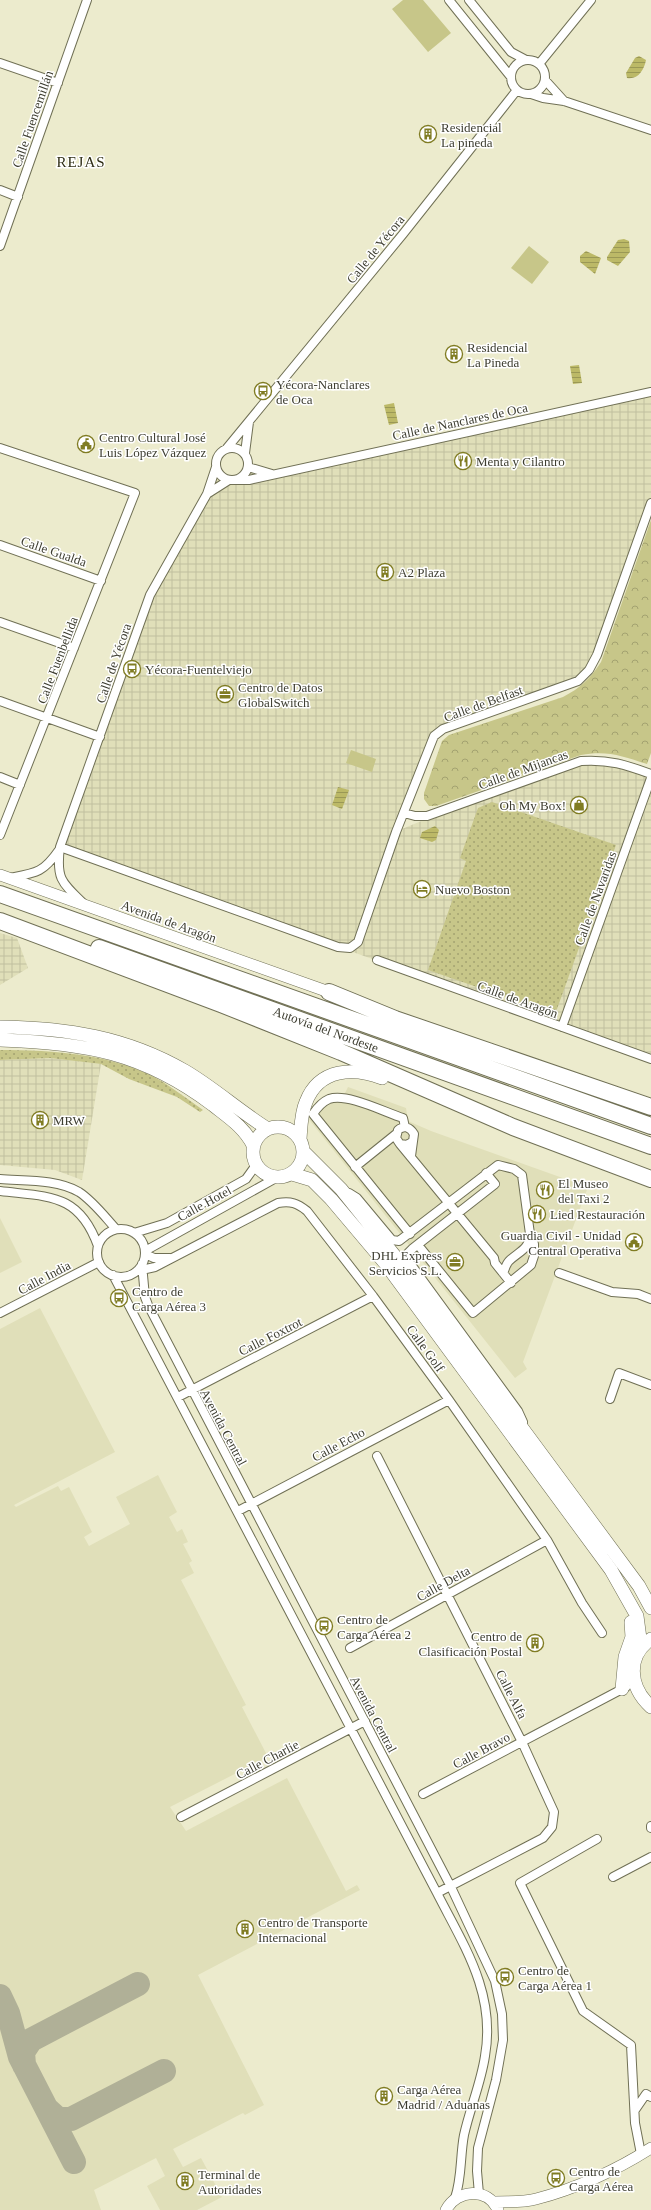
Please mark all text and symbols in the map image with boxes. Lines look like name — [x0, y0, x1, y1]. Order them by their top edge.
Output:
street label: Calle Fuencemillán — [9, 68, 56, 170]
place label: Residencial La pineda — [441, 120, 502, 150]
building icon: Residencial La pineda — [418, 124, 438, 144]
district label: REJAS — [56, 154, 106, 170]
street label: Calle de Yécora — [343, 212, 408, 286]
place label: Residencial La Pineda — [467, 340, 528, 370]
building icon: Residencial La Pineda — [444, 344, 464, 364]
place label: Yécora-Nanclares de Oca — [276, 377, 370, 407]
bus stop icon: Yécora-Nanclares de Oca — [253, 381, 273, 401]
street label: Calle de Nanclares de Oca — [391, 400, 529, 443]
place label: Centro Cultural José Luis López Vázquez — [99, 430, 207, 460]
public building icon: Centro Cultural José Luis López Vázquez — [76, 434, 96, 454]
restaurant icon: Menta y Cilantro — [453, 451, 473, 471]
place label: Menta y Cilantro — [476, 454, 565, 469]
street label: Calle Gualda — [19, 533, 89, 570]
building icon: A2 Plaza — [375, 562, 395, 582]
place label: A2 Plaza — [398, 565, 446, 580]
street label: Calle Fuenbellida — [34, 614, 81, 706]
street label: Calle de Yécora — [93, 621, 134, 705]
bus stop icon: Yécora-Fuentelviejo — [122, 659, 142, 679]
place label: Yécora-Fuentelviejo — [145, 662, 252, 677]
place label: Centro de Datos GlobalSwitch — [238, 680, 322, 710]
street label: Calle de Belfast — [442, 682, 525, 725]
office icon: Centro de Datos GlobalSwitch — [215, 684, 235, 704]
street label: Calle de Mijancas — [477, 746, 570, 793]
shop icon: Oh My Box! — [569, 795, 589, 815]
place label: Oh My Box! — [500, 798, 566, 813]
street label: Calle de Navaridas — [572, 849, 619, 947]
hotel icon: Nuevo Boston — [412, 879, 432, 899]
place label: Nuevo Boston — [435, 882, 510, 897]
street label: Avenida de Aragón — [119, 897, 219, 946]
street label: Calle de Aragón — [476, 978, 561, 1021]
street label: Autovía del Nordeste — [271, 1003, 381, 1056]
building icon: MRW — [30, 1110, 50, 1130]
place label: MRW — [53, 1113, 86, 1128]
place label: El Museo del Taxi 2 — [558, 1176, 610, 1206]
restaurant icon: El Museo del Taxi 2 — [535, 1180, 555, 1200]
street label: Calle Hotel — [175, 1182, 234, 1224]
restaurant icon: Lied Restauración — [527, 1204, 547, 1224]
place label: Lied Restauración — [550, 1207, 645, 1222]
place label: Guardia Civil - Unidad Central Operativa — [501, 1228, 621, 1258]
public building icon: Guardia Civil - Unidad Central Operativa — [624, 1232, 644, 1252]
place label: DHL Express Servicios S.L. — [369, 1248, 442, 1278]
office icon: DHL Express Servicios S.L. — [445, 1252, 465, 1272]
street label: Calle India — [15, 1257, 73, 1298]
place label: Centro de Carga Aérea 3 — [132, 1284, 206, 1314]
bus stop icon: Centro de Carga Aérea 3 — [109, 1288, 129, 1308]
street label: Calle Foxtrot — [236, 1314, 305, 1359]
street label: Calle Golf — [404, 1322, 448, 1375]
street label: Avenida Central — [197, 1386, 250, 1468]
street label: Calle Echo — [309, 1424, 367, 1465]
street label: Calle Delta — [414, 1563, 473, 1604]
place label: Centro de Carga Aérea 2 — [337, 1612, 411, 1642]
bus stop icon: Centro de Carga Aérea 2 — [314, 1616, 334, 1636]
place label: Centro de Clasificación Postal — [418, 1629, 522, 1659]
building icon: Centro de Clasificación Postal — [525, 1633, 545, 1653]
street label: Calle Alfa — [493, 1667, 530, 1721]
street label: Avenida Central — [347, 1673, 400, 1755]
street label: Calle Bravo — [450, 1729, 512, 1772]
street label: Calle Charlie — [233, 1737, 301, 1782]
place label: Centro de Transporte Internacional — [258, 1915, 368, 1945]
building icon: Centro de Transporte Internacional — [235, 1919, 255, 1939]
place label: Centro de Carga Aérea 1 — [518, 1963, 592, 1993]
bus stop icon: Centro de Carga Aérea 1 — [495, 1967, 515, 1987]
place label: Carga Aérea Madrid / Aduanas — [397, 2082, 490, 2112]
building icon: Carga Aérea Madrid / Aduanas — [374, 2086, 394, 2106]
place label: Centro de Carga Aérea — [569, 2164, 634, 2194]
place label: Terminal de Autoridades — [198, 2167, 262, 2197]
bus stop icon: Centro de Carga Aérea — [546, 2168, 566, 2188]
building icon: Terminal de Autoridades — [175, 2171, 195, 2191]

